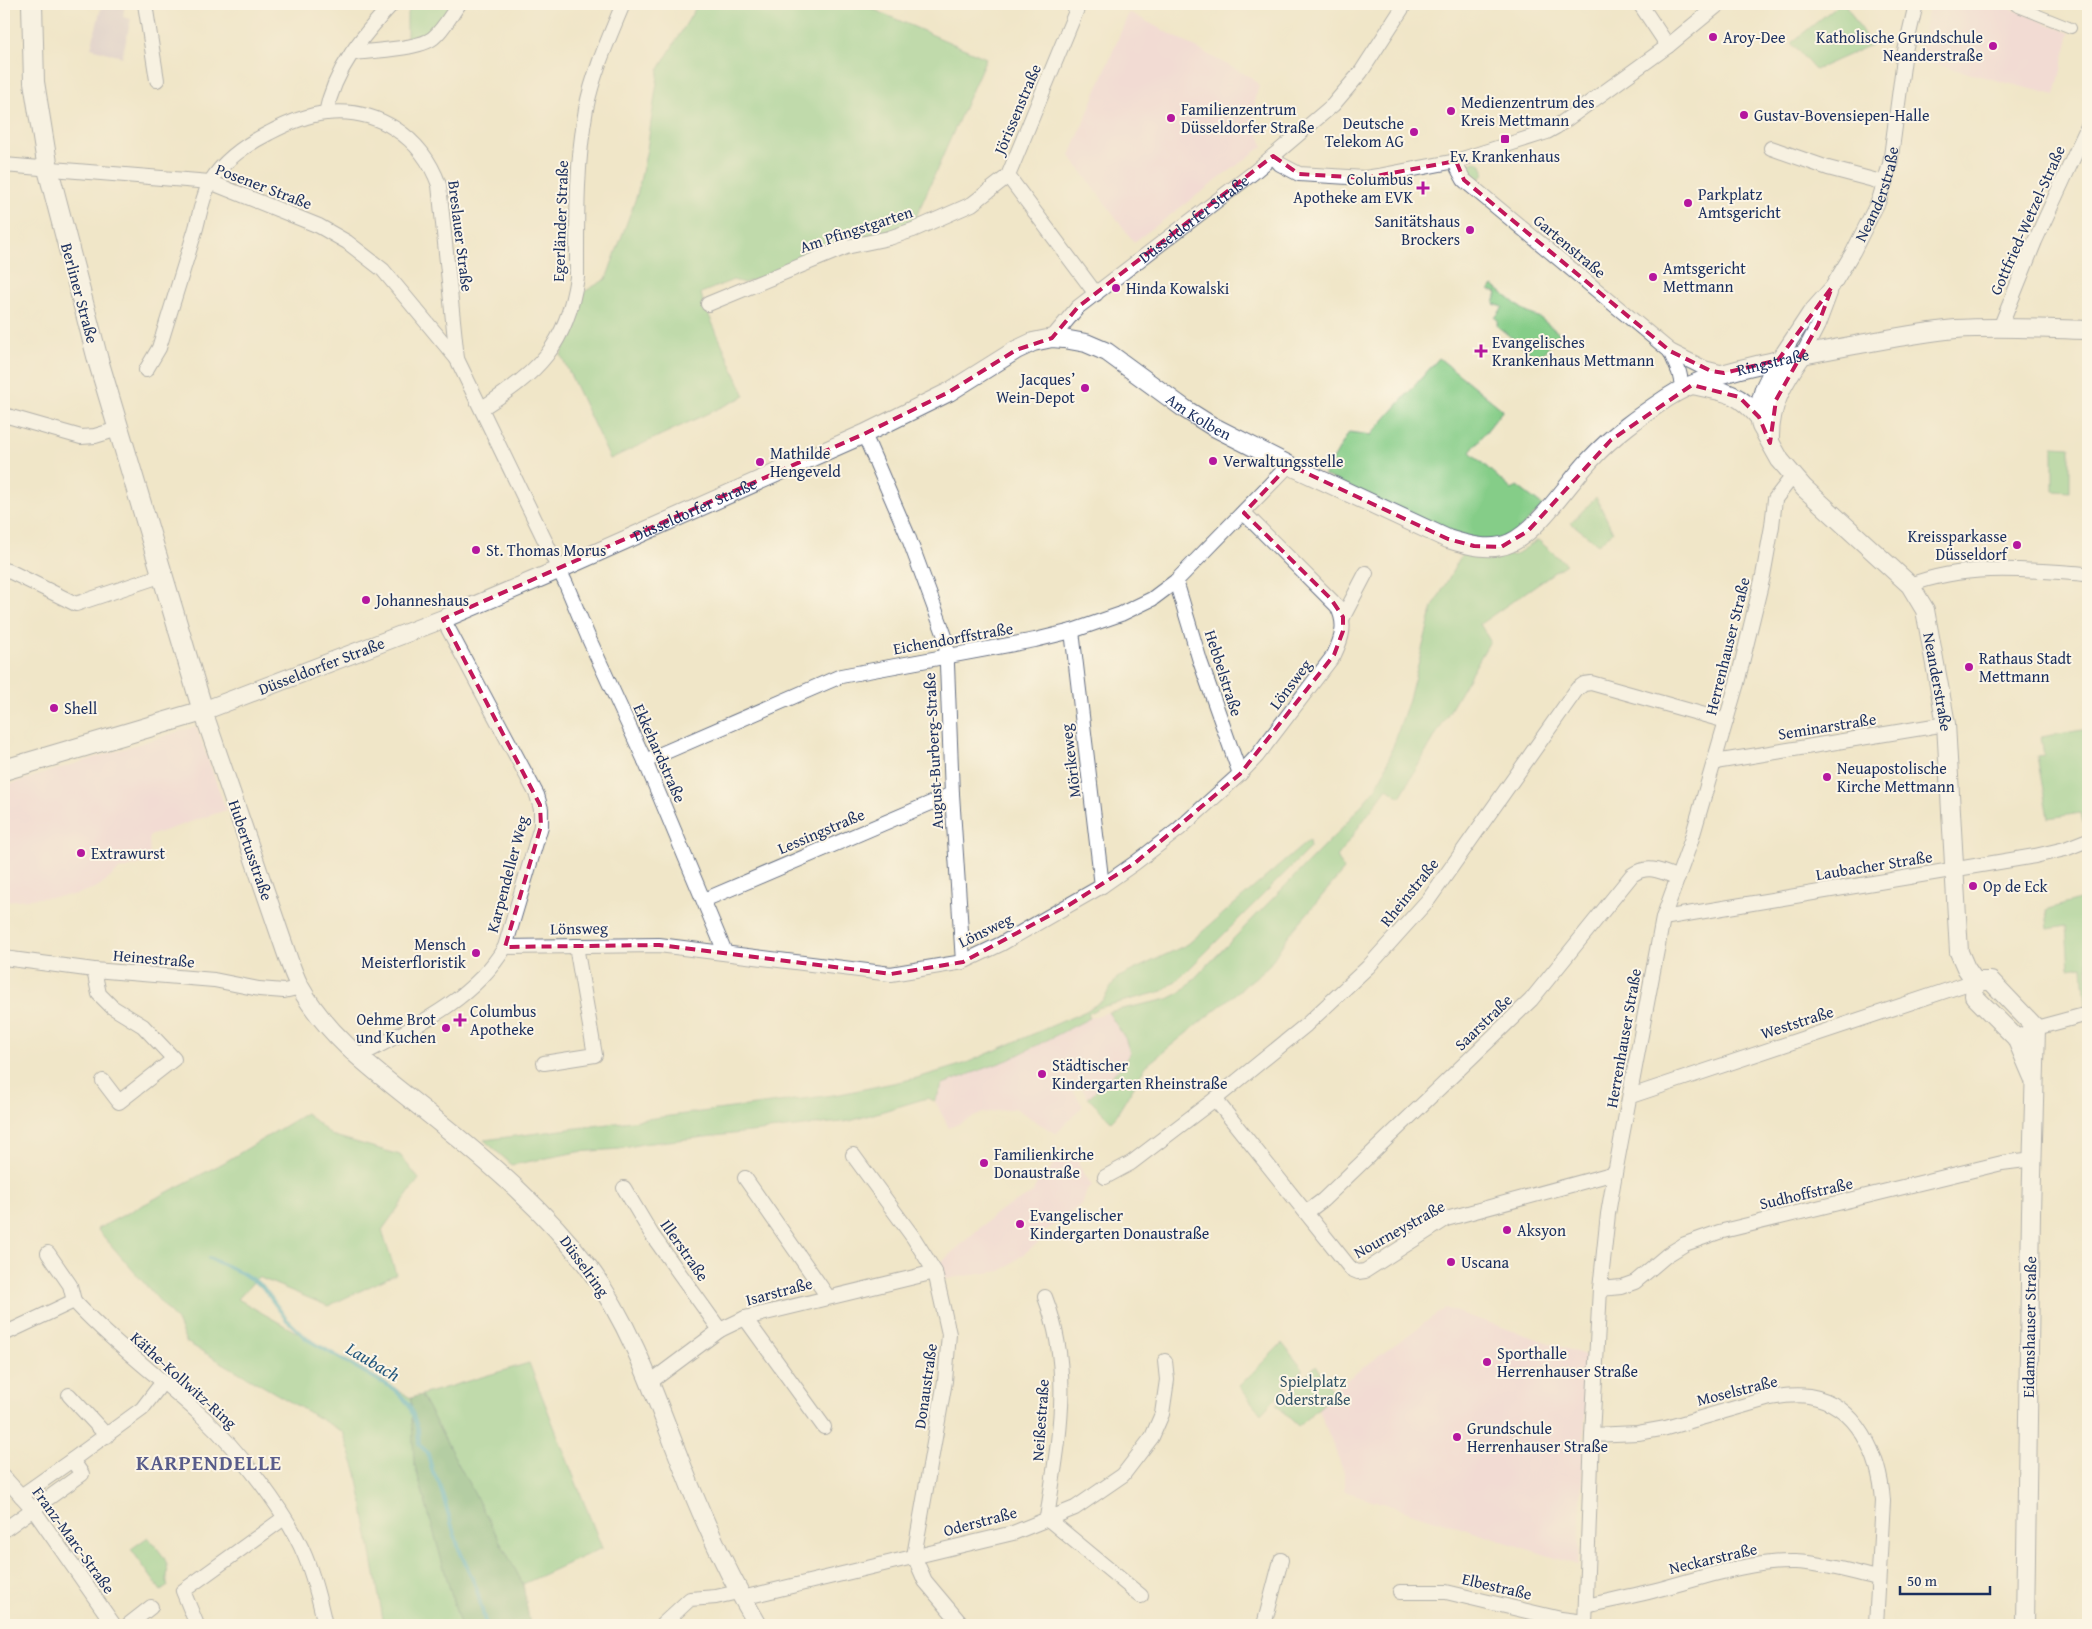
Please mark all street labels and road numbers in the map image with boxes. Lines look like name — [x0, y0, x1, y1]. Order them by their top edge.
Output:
street label: Jörissenstraße — [986, 60, 1047, 160]
street label: Gottfried-Wetzel-Straße — [1983, 141, 2071, 299]
street label: Neanderstraße — [1848, 145, 1904, 246]
street label: Posener Straße — [212, 157, 316, 215]
street label: Egerländer Straße — [546, 160, 574, 282]
street label: Düsseldorfer Straße — [1133, 168, 1254, 269]
street label: Breslauer Straße — [442, 179, 480, 293]
street label: Am Pfingstgarten — [796, 199, 916, 259]
street label: Gartenstraße — [1528, 208, 1612, 284]
street label: Berliner Straße — [55, 240, 105, 346]
street label: Ringstraße — [1734, 342, 1811, 382]
street label: Am Kolben — [1161, 387, 1236, 446]
street label: Düsseldorfer Straße — [629, 471, 761, 547]
street label: Herrenhauser Straße — [1698, 575, 1756, 717]
street label: Eichendorffstraße — [891, 616, 1015, 660]
street label: Hebbelstraße — [1199, 627, 1249, 719]
street label: Neanderstraße — [1917, 630, 1958, 732]
street label: Düsseldorfer Straße — [255, 631, 388, 701]
street label: Lönsweg — [1263, 654, 1317, 714]
street label: August-Burberg-Straße — [917, 672, 949, 830]
street label: Ekkehardstraße — [627, 700, 693, 806]
street label: Seminarstraße — [1776, 706, 1878, 746]
street label: Mörikeweg — [1054, 723, 1086, 799]
street label: Hubertusstraße — [223, 796, 279, 904]
street label: Lessingstraße — [774, 802, 868, 860]
street label: Karpendeller Weg — [480, 813, 534, 935]
street label: Laubacher Straße — [1814, 844, 1934, 886]
street label: Rheinstraße — [1374, 853, 1444, 931]
street label: Lönsweg — [954, 907, 1016, 953]
street label: Lönsweg — [550, 915, 608, 941]
street label: Heinestraße — [112, 942, 196, 974]
street label: Herrenhauser Straße — [1599, 966, 1647, 1110]
street label: Saarstraße — [1449, 988, 1517, 1056]
street label: Weststraße — [1757, 999, 1837, 1045]
street label: Sudhoffstraße — [1757, 1171, 1855, 1215]
street label: Nourneystraße — [1349, 1194, 1449, 1264]
street label: Illerstraße — [655, 1214, 715, 1286]
street label: Düsselring — [554, 1230, 616, 1302]
street label: Eidamshauser Straße — [2016, 1256, 2042, 1398]
street label: Isarstraße — [743, 1271, 815, 1311]
street label: Käthe-Kollwitz-Ring — [125, 1326, 243, 1434]
street label: Donaustraße — [907, 1342, 943, 1430]
street label: Moselstraße — [1694, 1368, 1780, 1412]
street label: Neißestraße — [1025, 1378, 1055, 1462]
street label: Franz-Marc-Straße — [27, 1481, 121, 1599]
street label: Oderstraße — [941, 1500, 1019, 1542]
street label: Neckarstraße — [1666, 1536, 1760, 1580]
street label: Elbestraße — [1460, 1566, 1534, 1606]

